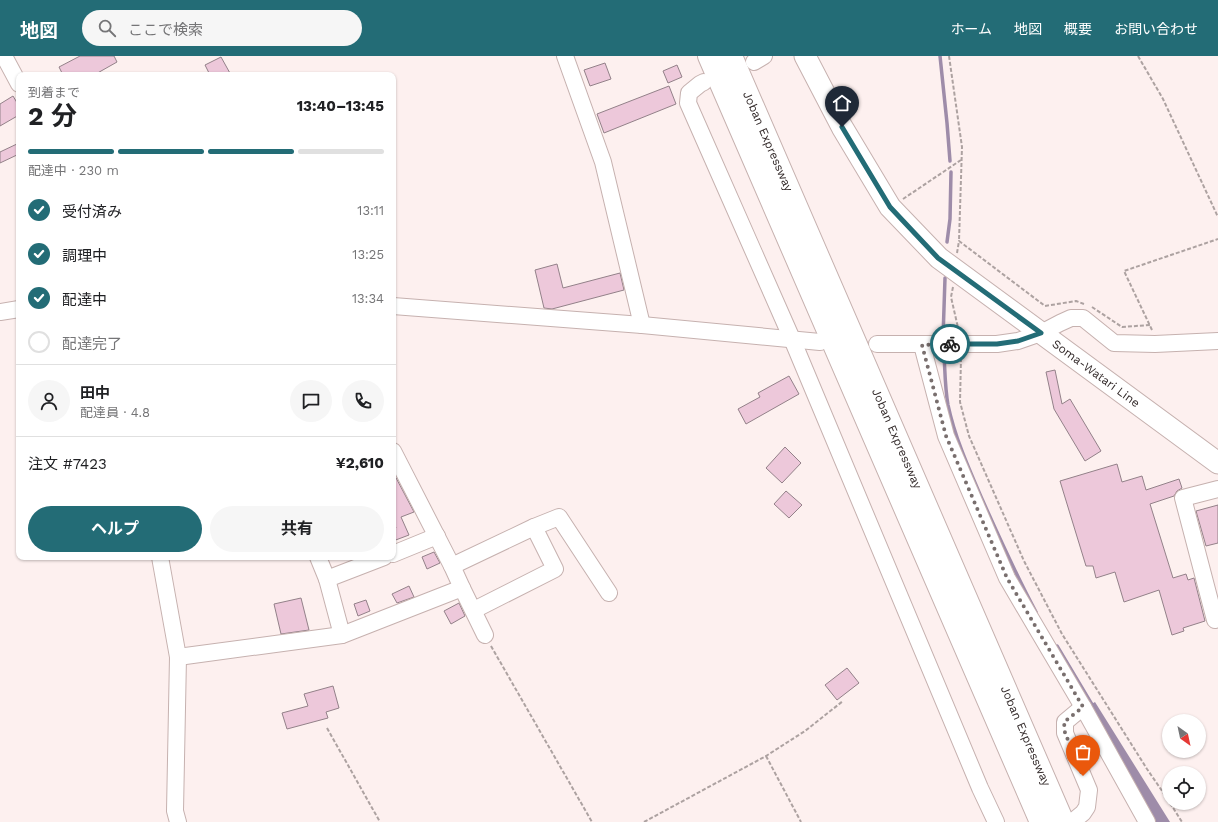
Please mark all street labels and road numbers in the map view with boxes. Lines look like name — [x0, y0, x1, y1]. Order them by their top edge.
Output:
street label: Joban Expressway — [740, 89, 796, 194]
street label: Soma-Watari Line — [1050, 337, 1143, 410]
street label: Joban Expressway — [869, 386, 925, 492]
street label: Joban Expressway — [998, 684, 1054, 789]

